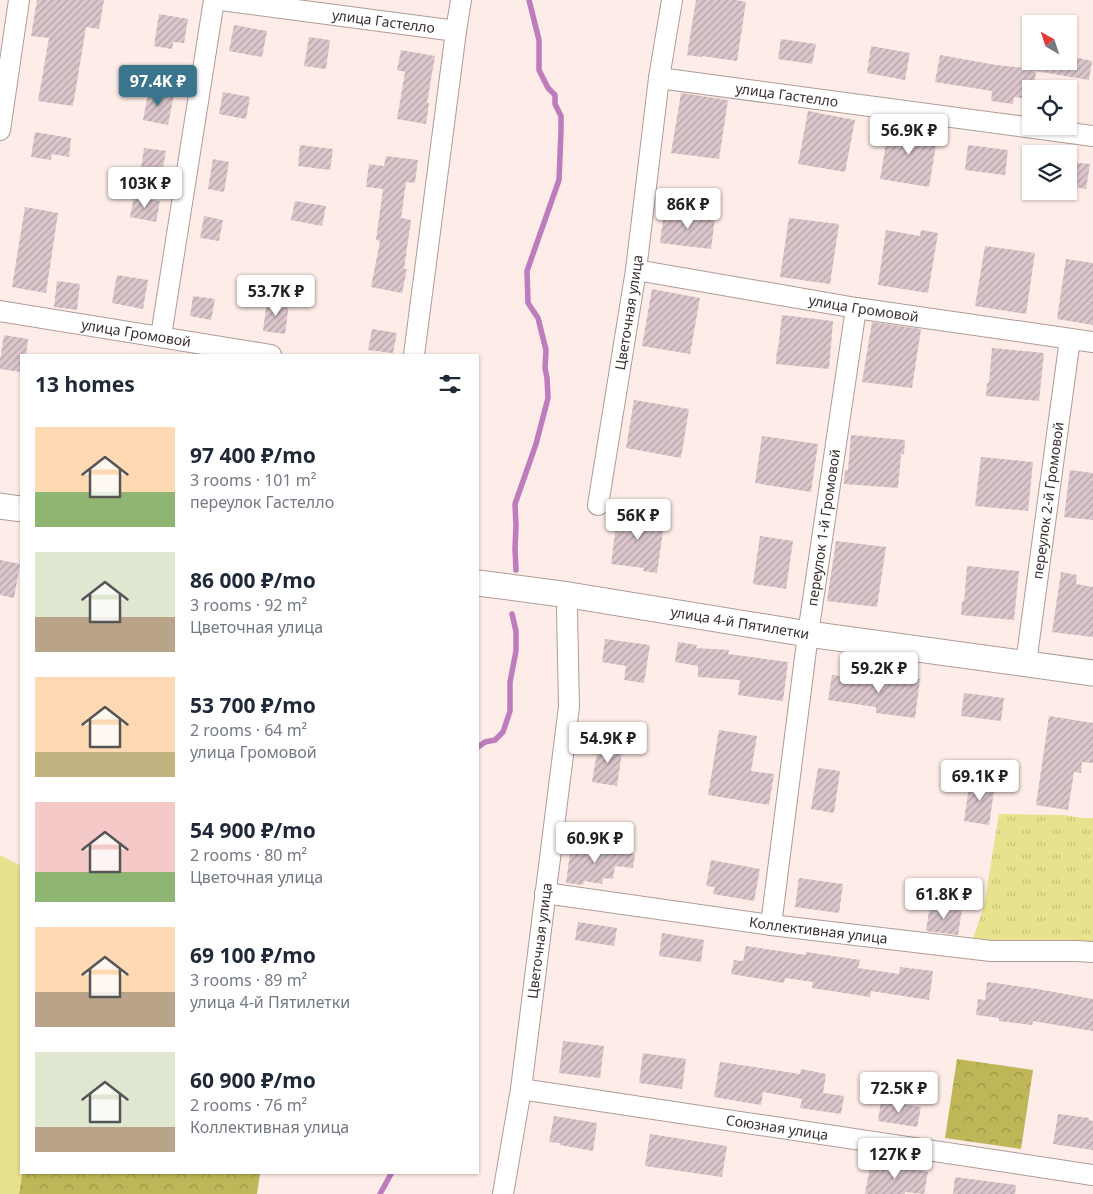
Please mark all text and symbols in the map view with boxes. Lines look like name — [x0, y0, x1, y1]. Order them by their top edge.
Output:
street label: улица Гастелло — [331, 5, 436, 37]
north arrow — [1022, 15, 1078, 70]
map controls — [1022, 15, 1077, 200]
pin: 97.4K ₽ — [112, 64, 204, 107]
text: 97.4K ₽ — [130, 70, 186, 92]
street label: улица Гастелло — [734, 78, 839, 111]
button: locate — [1022, 80, 1077, 135]
pin: 56.9K ₽ — [863, 114, 955, 156]
text: 56.9K ₽ — [881, 119, 937, 141]
button: layers — [1022, 145, 1077, 200]
pin: 103K ₽ — [104, 166, 186, 209]
text: 103K ₽ — [119, 172, 171, 194]
pin: 86K ₽ — [653, 188, 723, 230]
text: 86K ₽ — [667, 193, 709, 215]
street label: Цветочная улица — [610, 254, 647, 371]
pin: 53.7K ₽ — [230, 274, 322, 317]
text: 53.7K ₽ — [248, 280, 304, 302]
street label: улица Громовой — [807, 290, 920, 326]
street label: улица Громовой — [80, 314, 193, 351]
text: 13 homes — [35, 370, 135, 398]
icon: filters — [436, 370, 464, 398]
street label: переулок 2-й Громовой — [1027, 421, 1068, 580]
text: 97 400 ₽/mo — [190, 441, 316, 469]
icon: home — [75, 447, 135, 507]
street label: переулок 1-й Громовой — [802, 448, 844, 607]
text: 3 rooms · 101 m² — [190, 469, 316, 491]
text: переулок Гастелло — [190, 491, 334, 513]
pin: 56K ₽ — [603, 498, 673, 541]
text: 56K ₽ — [617, 504, 659, 526]
text: 86 000 ₽/mo — [190, 566, 316, 594]
icon: home — [75, 572, 135, 632]
text: 3 rooms · 92 m² — [190, 594, 307, 616]
street label: улица 4-й Пятилетки — [669, 602, 811, 643]
text: Цветочная улица — [190, 616, 323, 638]
pin: 59.2K ₽ — [833, 652, 925, 694]
text: 59.2K ₽ — [851, 657, 907, 679]
text: 53 700 ₽/mo — [190, 691, 316, 719]
icon: home — [75, 697, 135, 757]
text: 2 rooms · 64 m² — [190, 719, 307, 741]
pin: 54.9K ₽ — [562, 722, 654, 764]
text: 54.9K ₽ — [580, 727, 636, 749]
text: улица Громовой — [190, 741, 317, 763]
pin: 69.1K ₽ — [934, 760, 1026, 802]
text: 69.1K ₽ — [952, 765, 1008, 787]
text: 54 900 ₽/mo — [190, 816, 316, 844]
icon: home — [75, 822, 135, 882]
pin: 60.9K ₽ — [549, 822, 641, 864]
text: 60.9K ₽ — [567, 827, 623, 849]
text: 2 rooms · 80 m² — [190, 844, 307, 866]
text: Цветочная улица — [190, 866, 323, 888]
pin: 61.8K ₽ — [898, 878, 990, 920]
street label: Цветочная улица — [522, 882, 556, 1000]
text: 61.8K ₽ — [916, 883, 972, 905]
street label: Коллективная улица — [748, 912, 889, 948]
text: 69 100 ₽/mo — [190, 941, 316, 969]
icon: home — [75, 947, 135, 1007]
text: 3 rooms · 89 m² — [190, 969, 307, 991]
text: улица 4-й Пятилетки — [190, 991, 350, 1013]
text: 60 900 ₽/mo — [190, 1066, 316, 1094]
icon: home — [75, 1072, 135, 1132]
pin: 72.5K ₽ — [853, 1072, 945, 1114]
text: 72.5K ₽ — [871, 1077, 927, 1099]
text: 2 rooms · 76 m² — [190, 1094, 307, 1116]
street label: Союзная улица — [725, 1110, 830, 1144]
text: Коллективная улица — [190, 1116, 349, 1138]
pin: 127K ₽ — [854, 1138, 936, 1180]
text: 127K ₽ — [869, 1143, 921, 1165]

